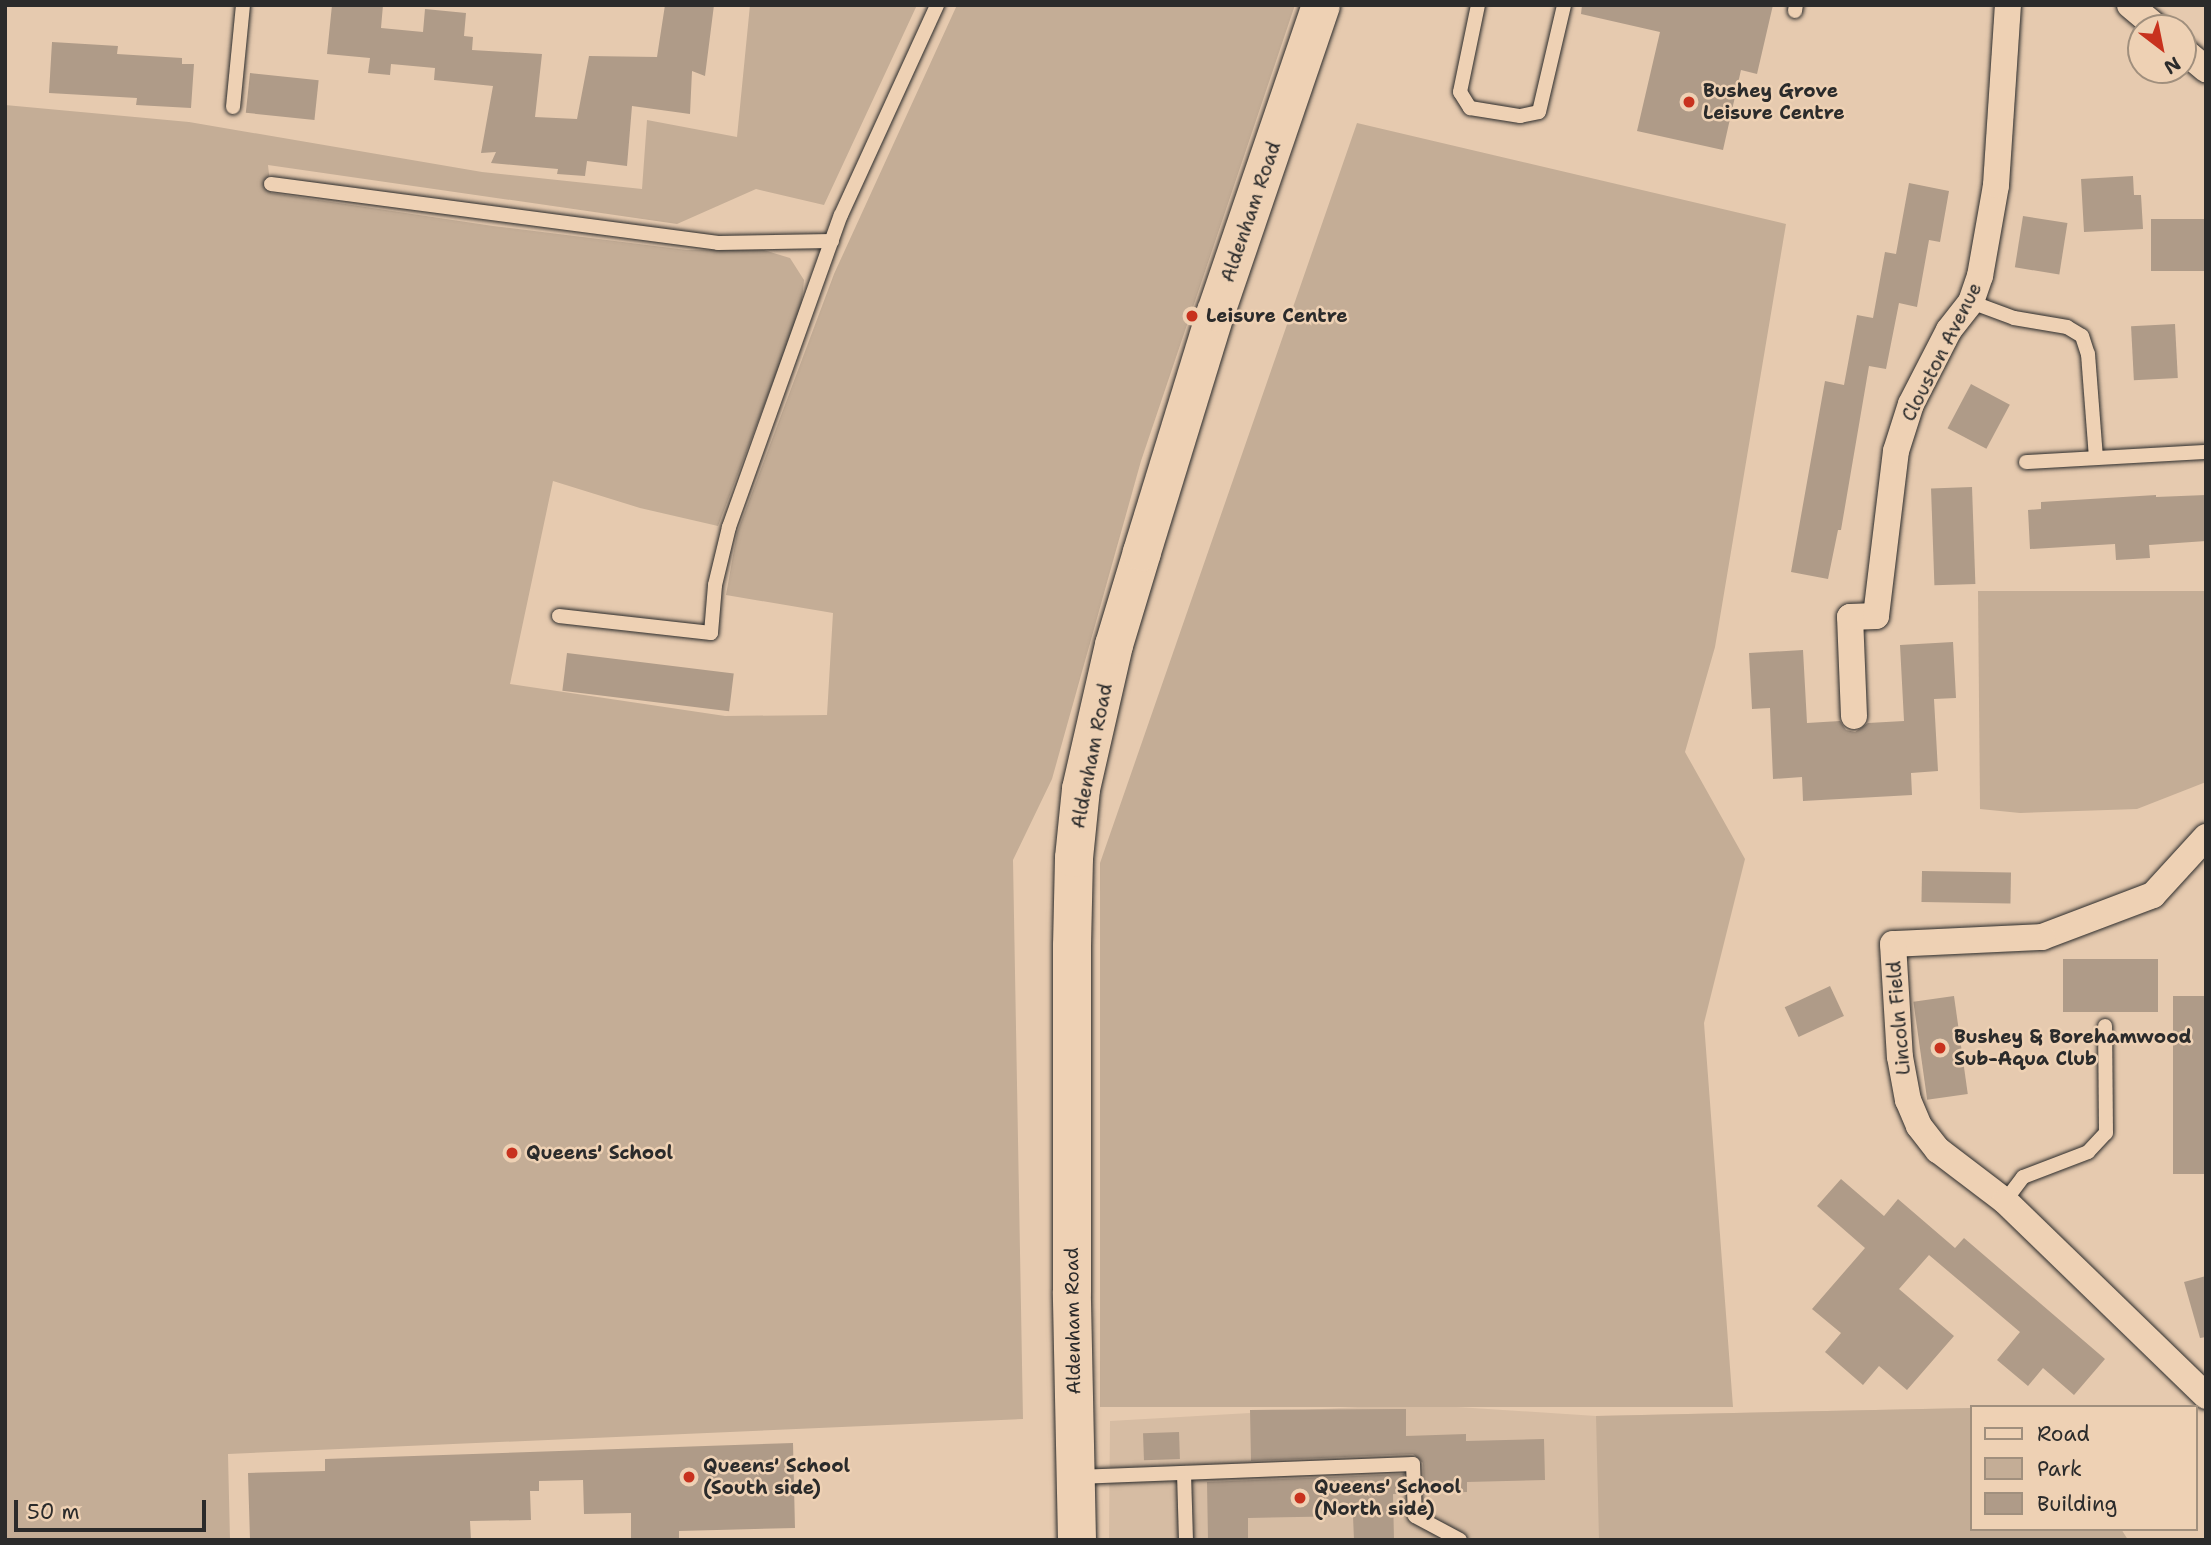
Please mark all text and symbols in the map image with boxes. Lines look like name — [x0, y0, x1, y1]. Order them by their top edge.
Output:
north arrow — [2127, 14, 2197, 84]
text: N — [2159, 51, 2185, 80]
place label: Bushey Grove Leisure Centre — [1703, 80, 1845, 124]
marker: Bushey Grove Leisure Centre — [1681, 94, 1697, 110]
street label: Aldenham Road — [1216, 139, 1286, 285]
street label: Clouston Avenue — [1897, 279, 1987, 425]
place label: Leisure Centre — [1206, 305, 1348, 327]
marker: Leisure Centre — [1184, 308, 1200, 324]
street label: Aldenham Road — [1067, 682, 1117, 830]
street label: Lincoln Field — [1883, 960, 1915, 1076]
place label: Bushey & Borehamwood Sub-Aqua Club — [1954, 1026, 2192, 1070]
marker: Bushey & Borehamwood Sub-Aqua Club — [1932, 1040, 1948, 1056]
place label: Queens' School — [526, 1142, 673, 1164]
marker: Queens' School — [504, 1145, 520, 1161]
street label: Aldenham Road — [1060, 1247, 1086, 1395]
legend — [1969, 1405, 2197, 1531]
text: Road — [2037, 1420, 2090, 1448]
place label: Queens' School (South side) — [703, 1455, 850, 1499]
text: Park — [2037, 1455, 2082, 1483]
marker: Queens' School (South side) — [681, 1469, 697, 1485]
place label: Queens' School (North side) — [1314, 1476, 1461, 1520]
scale bar — [18, 1486, 210, 1530]
marker: Queens' School (North side) — [1292, 1490, 1308, 1506]
text: Building — [2037, 1490, 2117, 1518]
text: 50 m — [27, 1498, 80, 1526]

